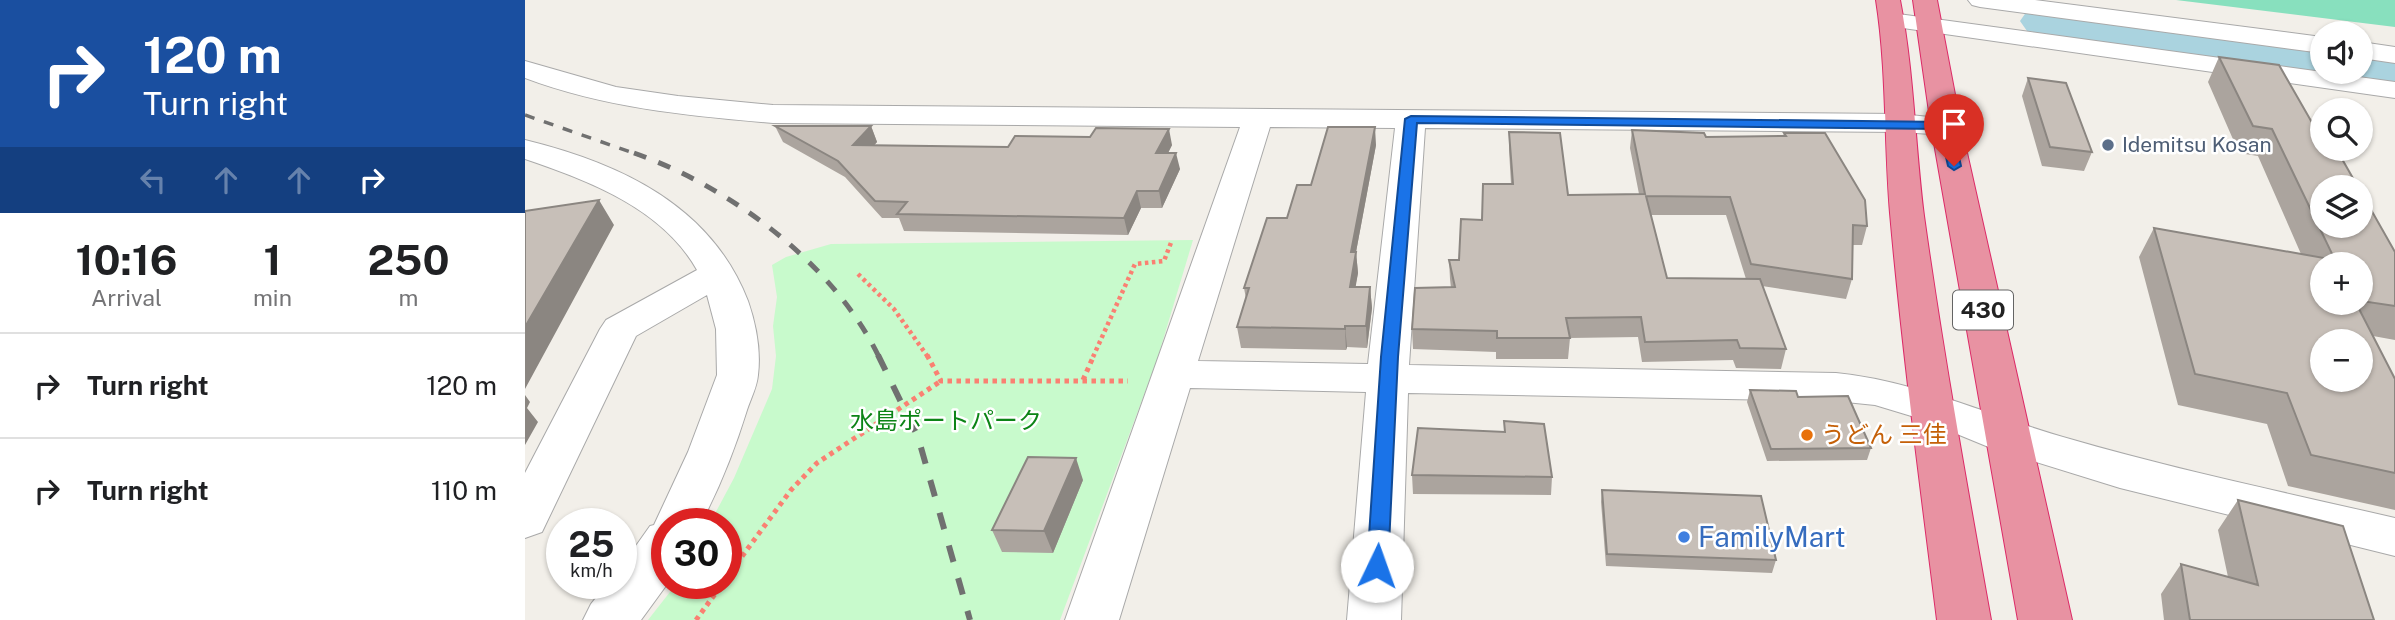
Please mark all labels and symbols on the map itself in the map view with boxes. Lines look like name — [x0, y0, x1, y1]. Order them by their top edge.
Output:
pin — [1924, 94, 1984, 166]
place label: Idemitsu Kosan — [2122, 132, 2272, 157]
marker: Idemitsu Kosan — [2100, 137, 2116, 153]
road number: 430 — [1953, 290, 2013, 330]
park label: 水島ポートパーク — [850, 406, 1042, 434]
place label: うどん 三佳 — [1821, 420, 1947, 448]
marker: うどん 三佳 — [1799, 427, 1815, 443]
speed limit sign: 30 — [651, 508, 742, 599]
place label: FamilyMart — [1698, 520, 1846, 553]
position arrow — [1340, 529, 1414, 603]
marker: FamilyMart — [1676, 529, 1692, 545]

